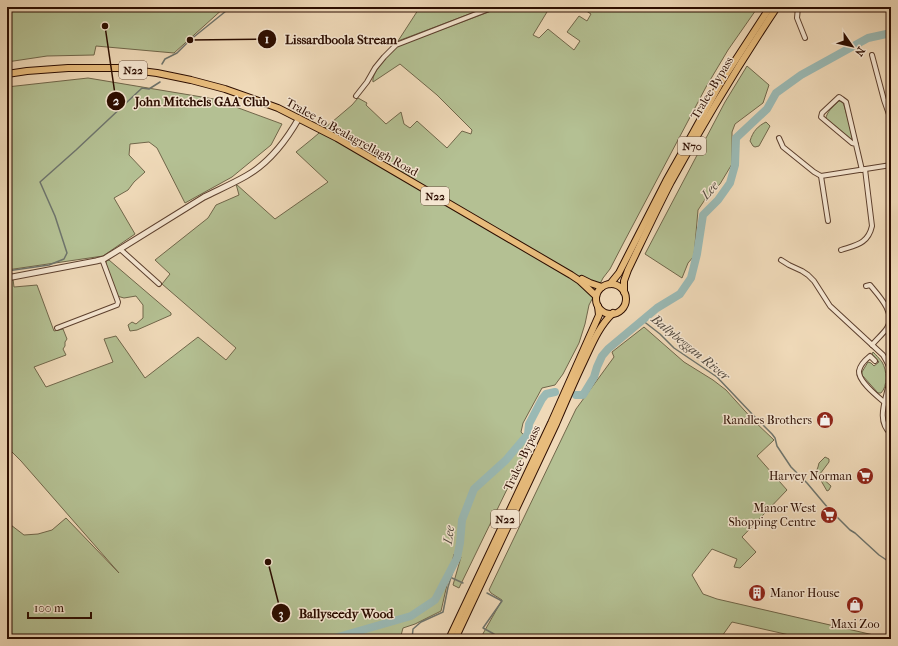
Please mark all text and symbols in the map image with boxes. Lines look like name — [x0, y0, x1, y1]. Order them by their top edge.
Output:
north arrow — [832, 26, 872, 66]
callout: Lissardboola Stream — [257, 27, 405, 52]
text: 1 — [265, 32, 269, 46]
text: Lissardboola Stream — [285, 32, 397, 47]
text: N — [852, 44, 868, 59]
street label: Tralee Bypass — [688, 54, 736, 122]
road number: N22 — [119, 61, 147, 79]
callout: John Mitchels GAA Club — [106, 89, 277, 114]
text: 2 — [113, 94, 120, 108]
text: John Mitchels GAA Club — [133, 94, 270, 110]
street label: Tralee to Bealagrellagh Road — [284, 95, 421, 179]
road number: N70 — [678, 137, 706, 155]
water label: Lee — [697, 178, 722, 203]
road number: N22 — [421, 187, 449, 205]
water label: Ballybeggan River — [648, 311, 734, 384]
shop icon: Randles Brothers — [815, 410, 835, 430]
place label: Randles Brothers — [723, 413, 813, 427]
street label: Tralee Bypass — [501, 422, 544, 493]
supermarket icon: Harvey Norman — [855, 466, 875, 486]
place label: Harvey Norman — [769, 469, 852, 483]
place label: Manor West Shopping Centre — [728, 501, 817, 529]
supermarket icon: Manor West Shopping Centre — [819, 505, 839, 525]
road number: N22 — [491, 510, 519, 528]
water label: Lee — [440, 524, 457, 546]
building icon: Manor House — [747, 583, 767, 603]
place label: Manor House — [770, 586, 840, 600]
scale bar — [28, 594, 91, 620]
shop icon: Maxi Zoo — [845, 595, 865, 615]
text: 100 m — [34, 601, 64, 615]
callout: Ballyseedy Wood — [271, 601, 401, 626]
text: Ballyseedy Wood — [299, 606, 394, 622]
text: 3 — [279, 607, 284, 622]
place label: Maxi Zoo — [830, 617, 880, 631]

